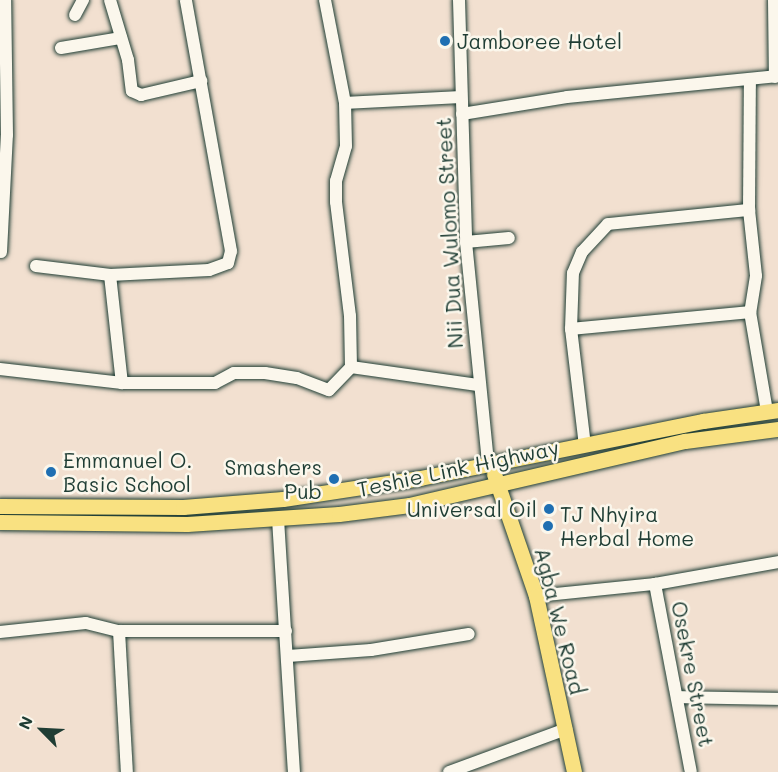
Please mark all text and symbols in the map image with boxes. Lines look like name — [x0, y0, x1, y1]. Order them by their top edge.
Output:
place label: Jamboree Hotel — [457, 28, 622, 54]
marker: Jamboree Hotel — [438, 34, 452, 48]
street label: Nii Dua Wulomo Street — [430, 117, 468, 349]
street label: Teshie Link Highway — [355, 434, 561, 502]
place label: Emmanuel O. Basic School — [63, 447, 193, 497]
place label: Smashers Pub — [225, 454, 322, 504]
marker: Emmanuel O. Basic School — [44, 465, 58, 479]
marker: Smashers Pub — [327, 472, 341, 486]
place label: Universal Oil — [407, 496, 537, 522]
place label: TJ Nhyira Herbal Home — [560, 501, 694, 551]
marker: Universal Oil — [542, 502, 556, 516]
marker: TJ Nhyira Herbal Home — [541, 519, 555, 533]
street label: Agba We Road — [530, 545, 590, 697]
street label: Osekre Street — [667, 599, 719, 749]
north arrow — [12, 700, 72, 760]
text: N — [13, 713, 37, 732]

